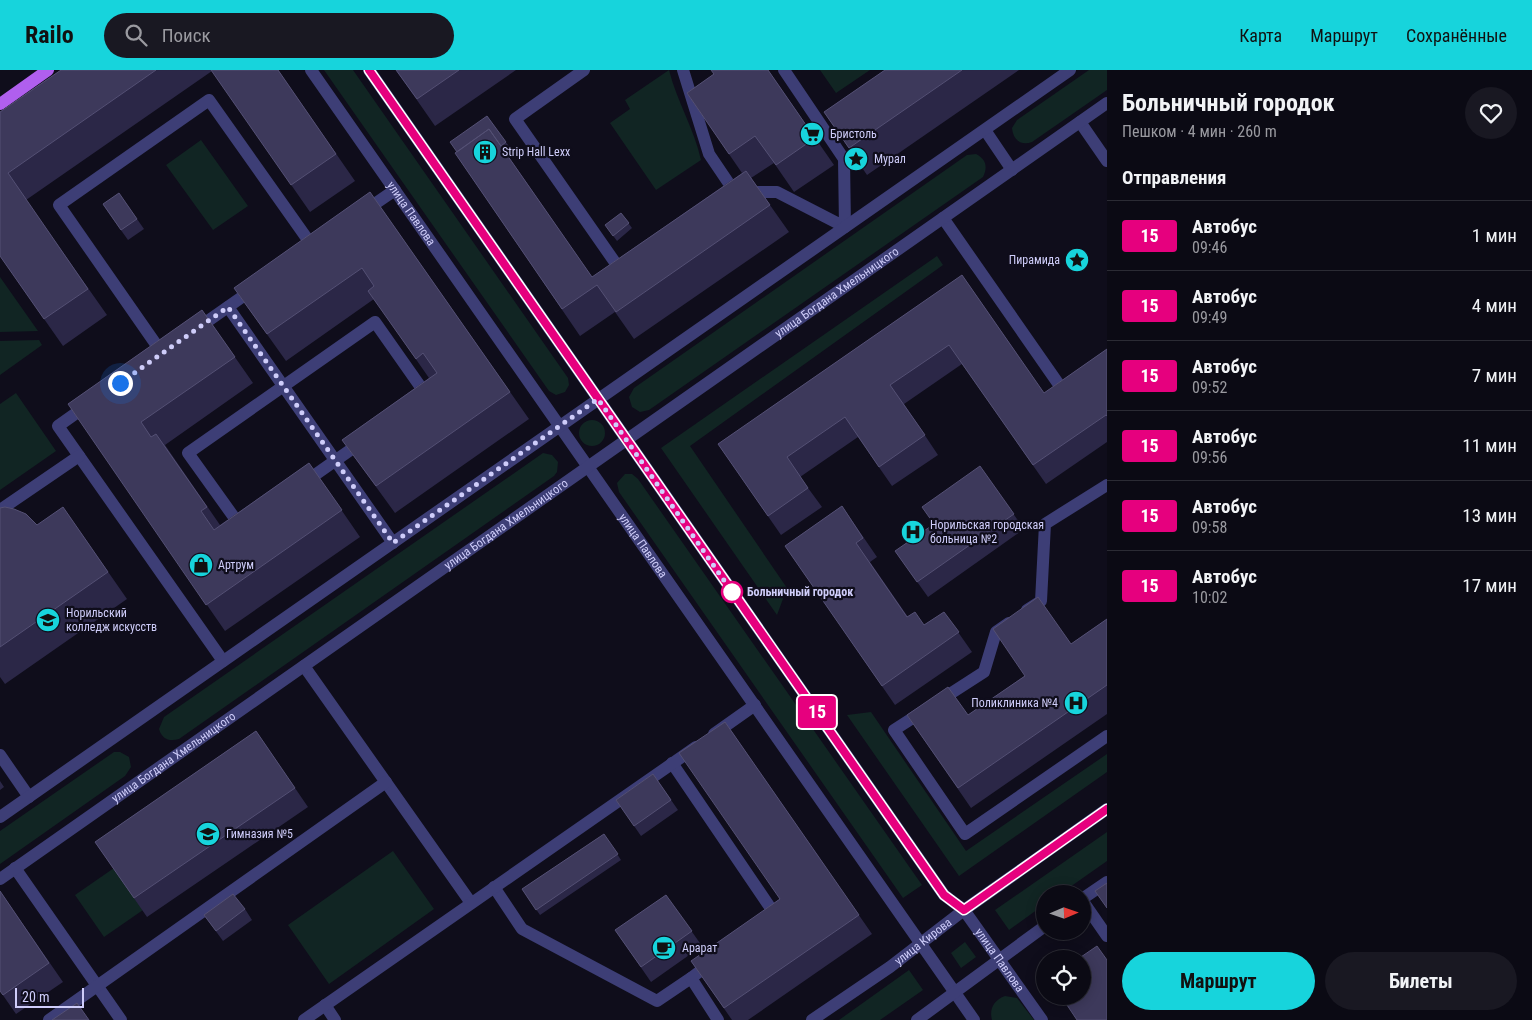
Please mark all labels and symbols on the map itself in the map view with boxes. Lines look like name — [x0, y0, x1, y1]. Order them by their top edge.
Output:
supermarket icon: Бристоль — [799, 121, 825, 147]
place label: Бристоль — [830, 127, 877, 141]
building icon: Strip Hall Lexx — [472, 139, 498, 165]
place label: Strip Hall Lexx — [502, 145, 570, 159]
place icon: Мурал — [843, 146, 869, 172]
place label: Мурал — [874, 152, 906, 166]
street label: улица Павлова — [384, 179, 439, 248]
street label: улица Богдана Хмельницкого — [772, 244, 901, 341]
place icon: Пирамида — [1064, 247, 1090, 273]
place label: Пирамида — [1009, 253, 1060, 267]
your location — [108, 371, 133, 396]
street label: улица Богдана Хмельницкого — [441, 476, 571, 572]
street label: улица Павлова — [616, 511, 670, 581]
place label: Норильская городская больница №2 — [930, 518, 1044, 546]
hospital icon: Норильская городская больница №2 — [900, 519, 926, 545]
shop icon: Артрум — [188, 552, 214, 578]
place label: Артрум — [218, 558, 254, 572]
marker: Больничный городок — [721, 581, 743, 603]
place label: Больничный городок — [747, 585, 853, 599]
place label: Норильский колледж искусств — [66, 606, 157, 634]
school or university icon: Норильский колледж искусств — [35, 607, 61, 633]
hospital icon: Поликлиника №4 — [1063, 690, 1089, 716]
line badge: 15 — [794, 696, 840, 728]
place label: Поликлиника №4 — [971, 696, 1058, 710]
street label: улица Богдана Хмельницкого — [109, 709, 238, 805]
school or university icon: Гимназия №5 — [195, 821, 221, 847]
place label: Гимназия №5 — [226, 827, 293, 841]
north arrow — [1036, 885, 1091, 940]
street label: улица Кирова — [892, 915, 955, 968]
street label: улица Павлова — [972, 925, 1027, 995]
cafe icon: Арарат — [651, 935, 677, 961]
place label: Арарат — [682, 941, 717, 955]
scale bar — [15, 985, 84, 1008]

